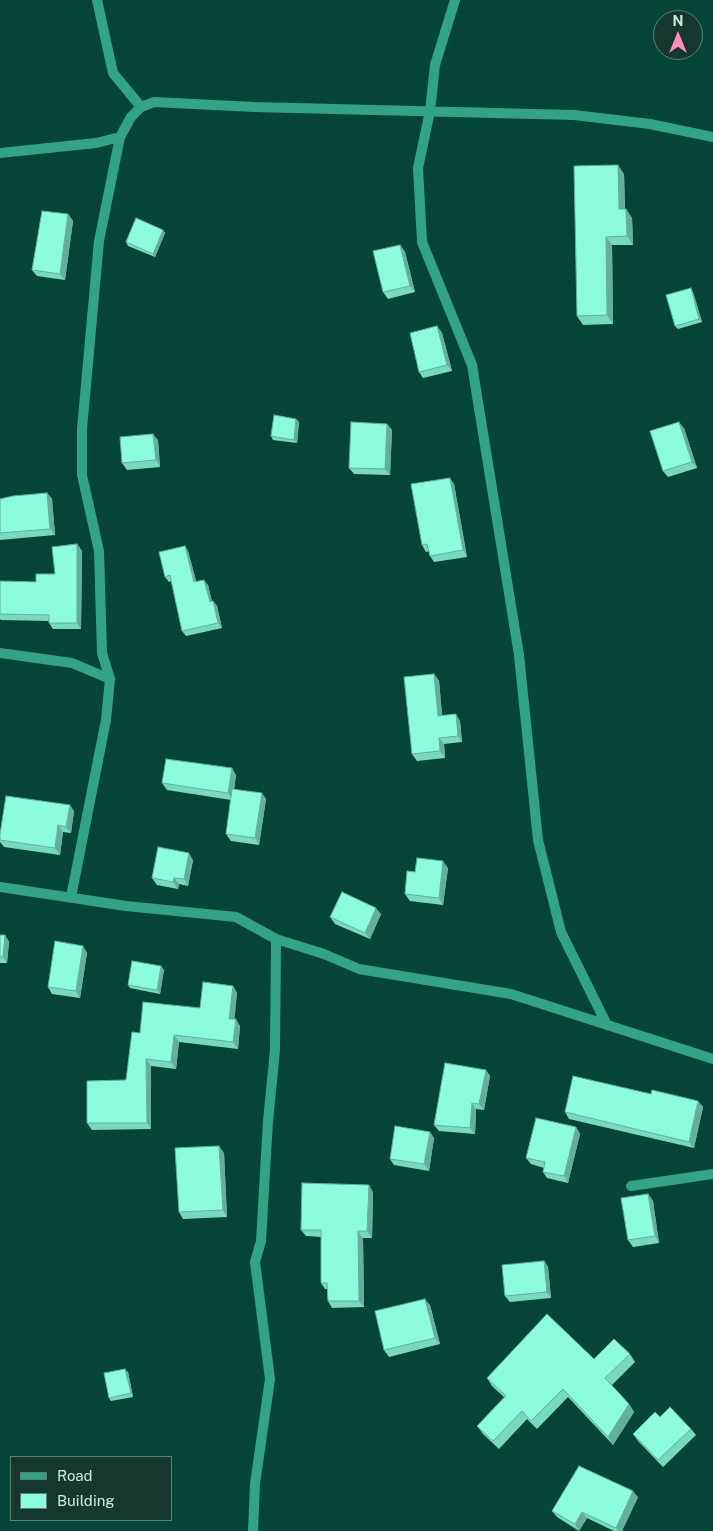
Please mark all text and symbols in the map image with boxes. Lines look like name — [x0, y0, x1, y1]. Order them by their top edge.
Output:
north arrow — [653, 10, 703, 60]
text: N — [673, 13, 683, 29]
legend — [10, 1456, 172, 1521]
text: Road — [57, 1467, 93, 1484]
text: Building — [57, 1492, 115, 1509]

